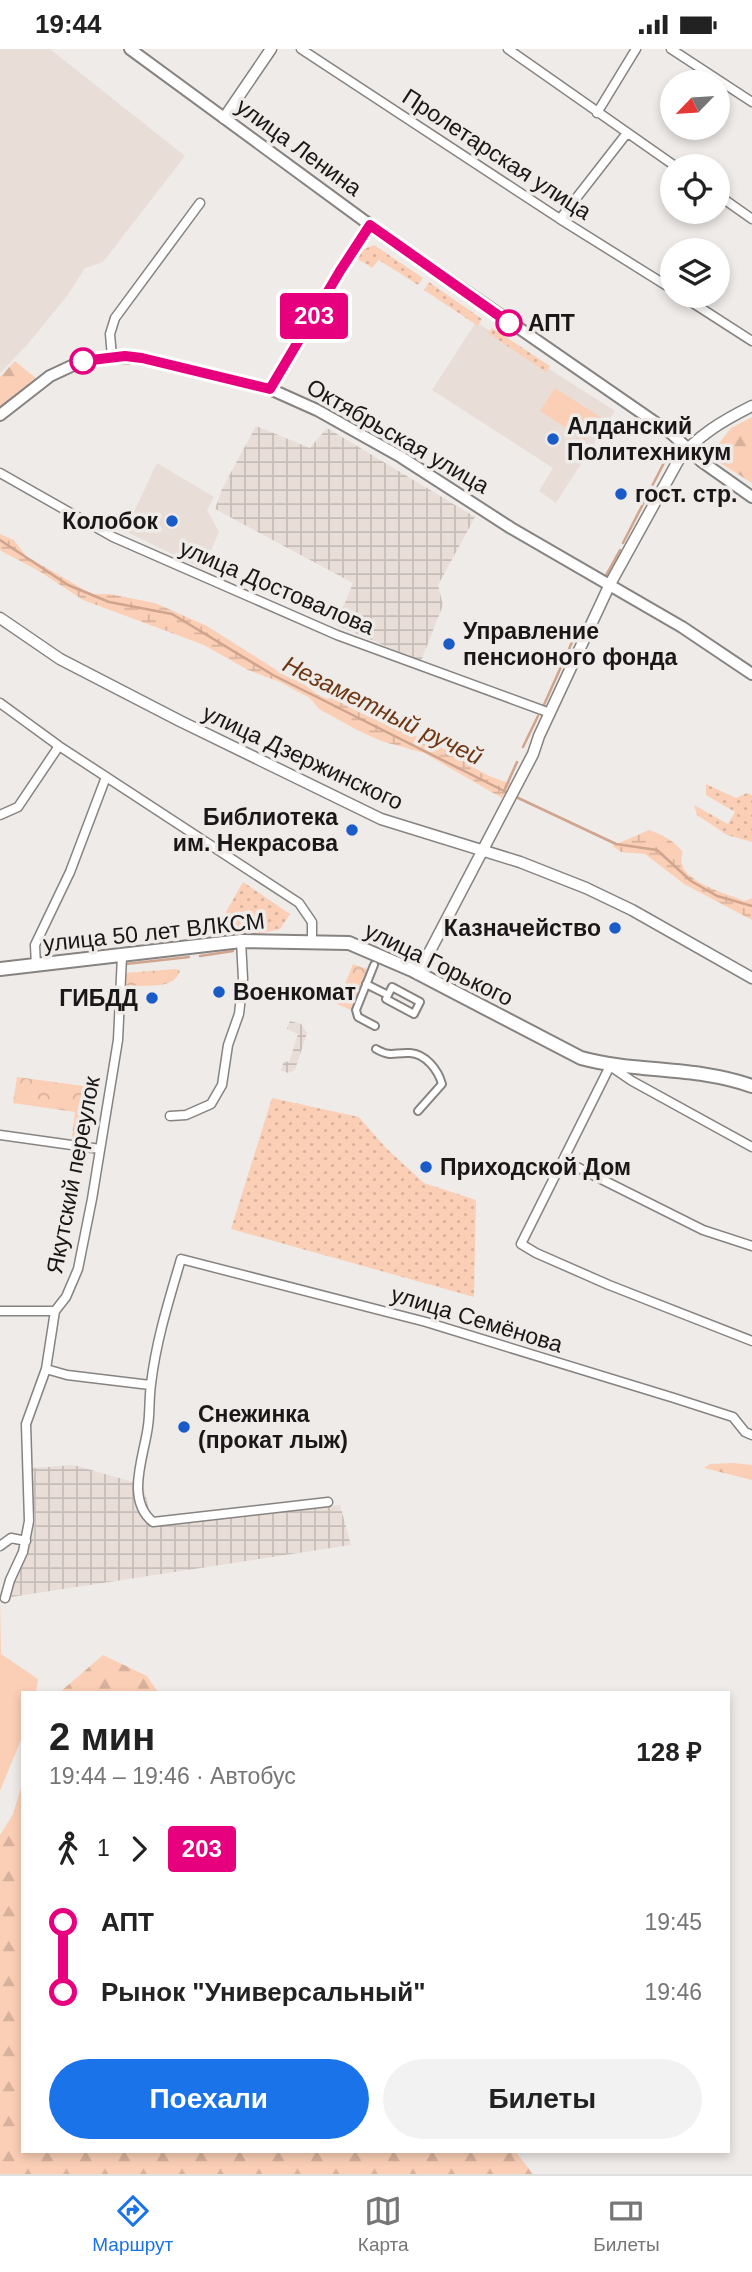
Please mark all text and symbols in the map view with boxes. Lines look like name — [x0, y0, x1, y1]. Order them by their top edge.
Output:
text: 19:44 — [35, 9, 102, 39]
north arrow — [660, 70, 730, 140]
map controls — [660, 70, 730, 308]
street label: Пролетарская улица — [398, 83, 596, 225]
street label: улица Ленина — [231, 93, 367, 201]
button: locate — [660, 154, 730, 224]
button: layers — [660, 238, 730, 308]
line badge: 203 — [274, 293, 354, 339]
text: 203 — [294, 302, 334, 329]
marker: АПТ — [496, 310, 522, 336]
place label: АПТ — [528, 310, 575, 336]
unlabelled marker — [70, 348, 96, 374]
street label: Октябрьская улица — [302, 373, 494, 499]
place label: Алданский Политехникум — [567, 413, 731, 465]
marker: Алданский Политехникум — [545, 431, 561, 447]
place label: гост. стр. — [635, 481, 737, 507]
marker: гост. стр. — [613, 486, 629, 502]
place label: Колобок — [62, 508, 158, 534]
marker: Колобок — [164, 513, 180, 529]
street label: улица Достовалова — [176, 534, 378, 640]
place label: Управление пенсионого фонда — [463, 618, 678, 670]
marker: Управление пенсионого фонда — [441, 636, 457, 652]
water label: Незаметный ручей — [279, 650, 487, 770]
street label: улица Дзержинского — [199, 699, 407, 815]
place label: Библиотека им. Некрасова — [173, 804, 338, 856]
marker: Библиотека им. Некрасова — [344, 822, 360, 838]
street label: улица 50 лет ВЛКСМ — [42, 907, 266, 957]
place label: Казначейство — [444, 915, 601, 941]
street label: улица Горького — [361, 917, 517, 1011]
marker: Казначейство — [607, 920, 623, 936]
place label: Военкомат — [233, 979, 356, 1005]
marker: Военкомат — [211, 984, 227, 1000]
place label: ГИБДД — [59, 985, 138, 1011]
marker: ГИБДД — [144, 990, 160, 1006]
street label: Якутский переулок — [41, 1073, 105, 1276]
place label: Приходской Дом — [440, 1154, 631, 1180]
marker: Приходской Дом — [418, 1159, 434, 1175]
street label: улица Семёнова — [388, 1281, 566, 1357]
place label: Снежинка (прокат лыж) — [198, 1401, 348, 1453]
marker: Снежинка (прокат лыж) — [176, 1419, 192, 1435]
text: 2 мин — [49, 1716, 155, 1758]
text: 128 ₽ — [636, 1737, 702, 1767]
text: 19:44 – 19:46 · Автобус — [49, 1763, 296, 1789]
icon: walk — [49, 1830, 87, 1868]
icon: forward — [120, 1830, 158, 1868]
text: 1 — [97, 1835, 110, 1861]
text: 203 — [182, 1835, 222, 1862]
text: АПТ — [101, 1907, 154, 1937]
text: 19:45 — [644, 1909, 702, 1935]
text: Рынок "Универсальный" — [101, 1977, 426, 2007]
text: 19:46 — [644, 1979, 702, 2005]
button: Поехали — [49, 2059, 369, 2139]
button: Билеты — [383, 2059, 702, 2139]
tab: Маршрут — [92, 2192, 173, 2256]
tab: Карта — [358, 2192, 409, 2256]
tab: Билеты — [593, 2192, 660, 2256]

